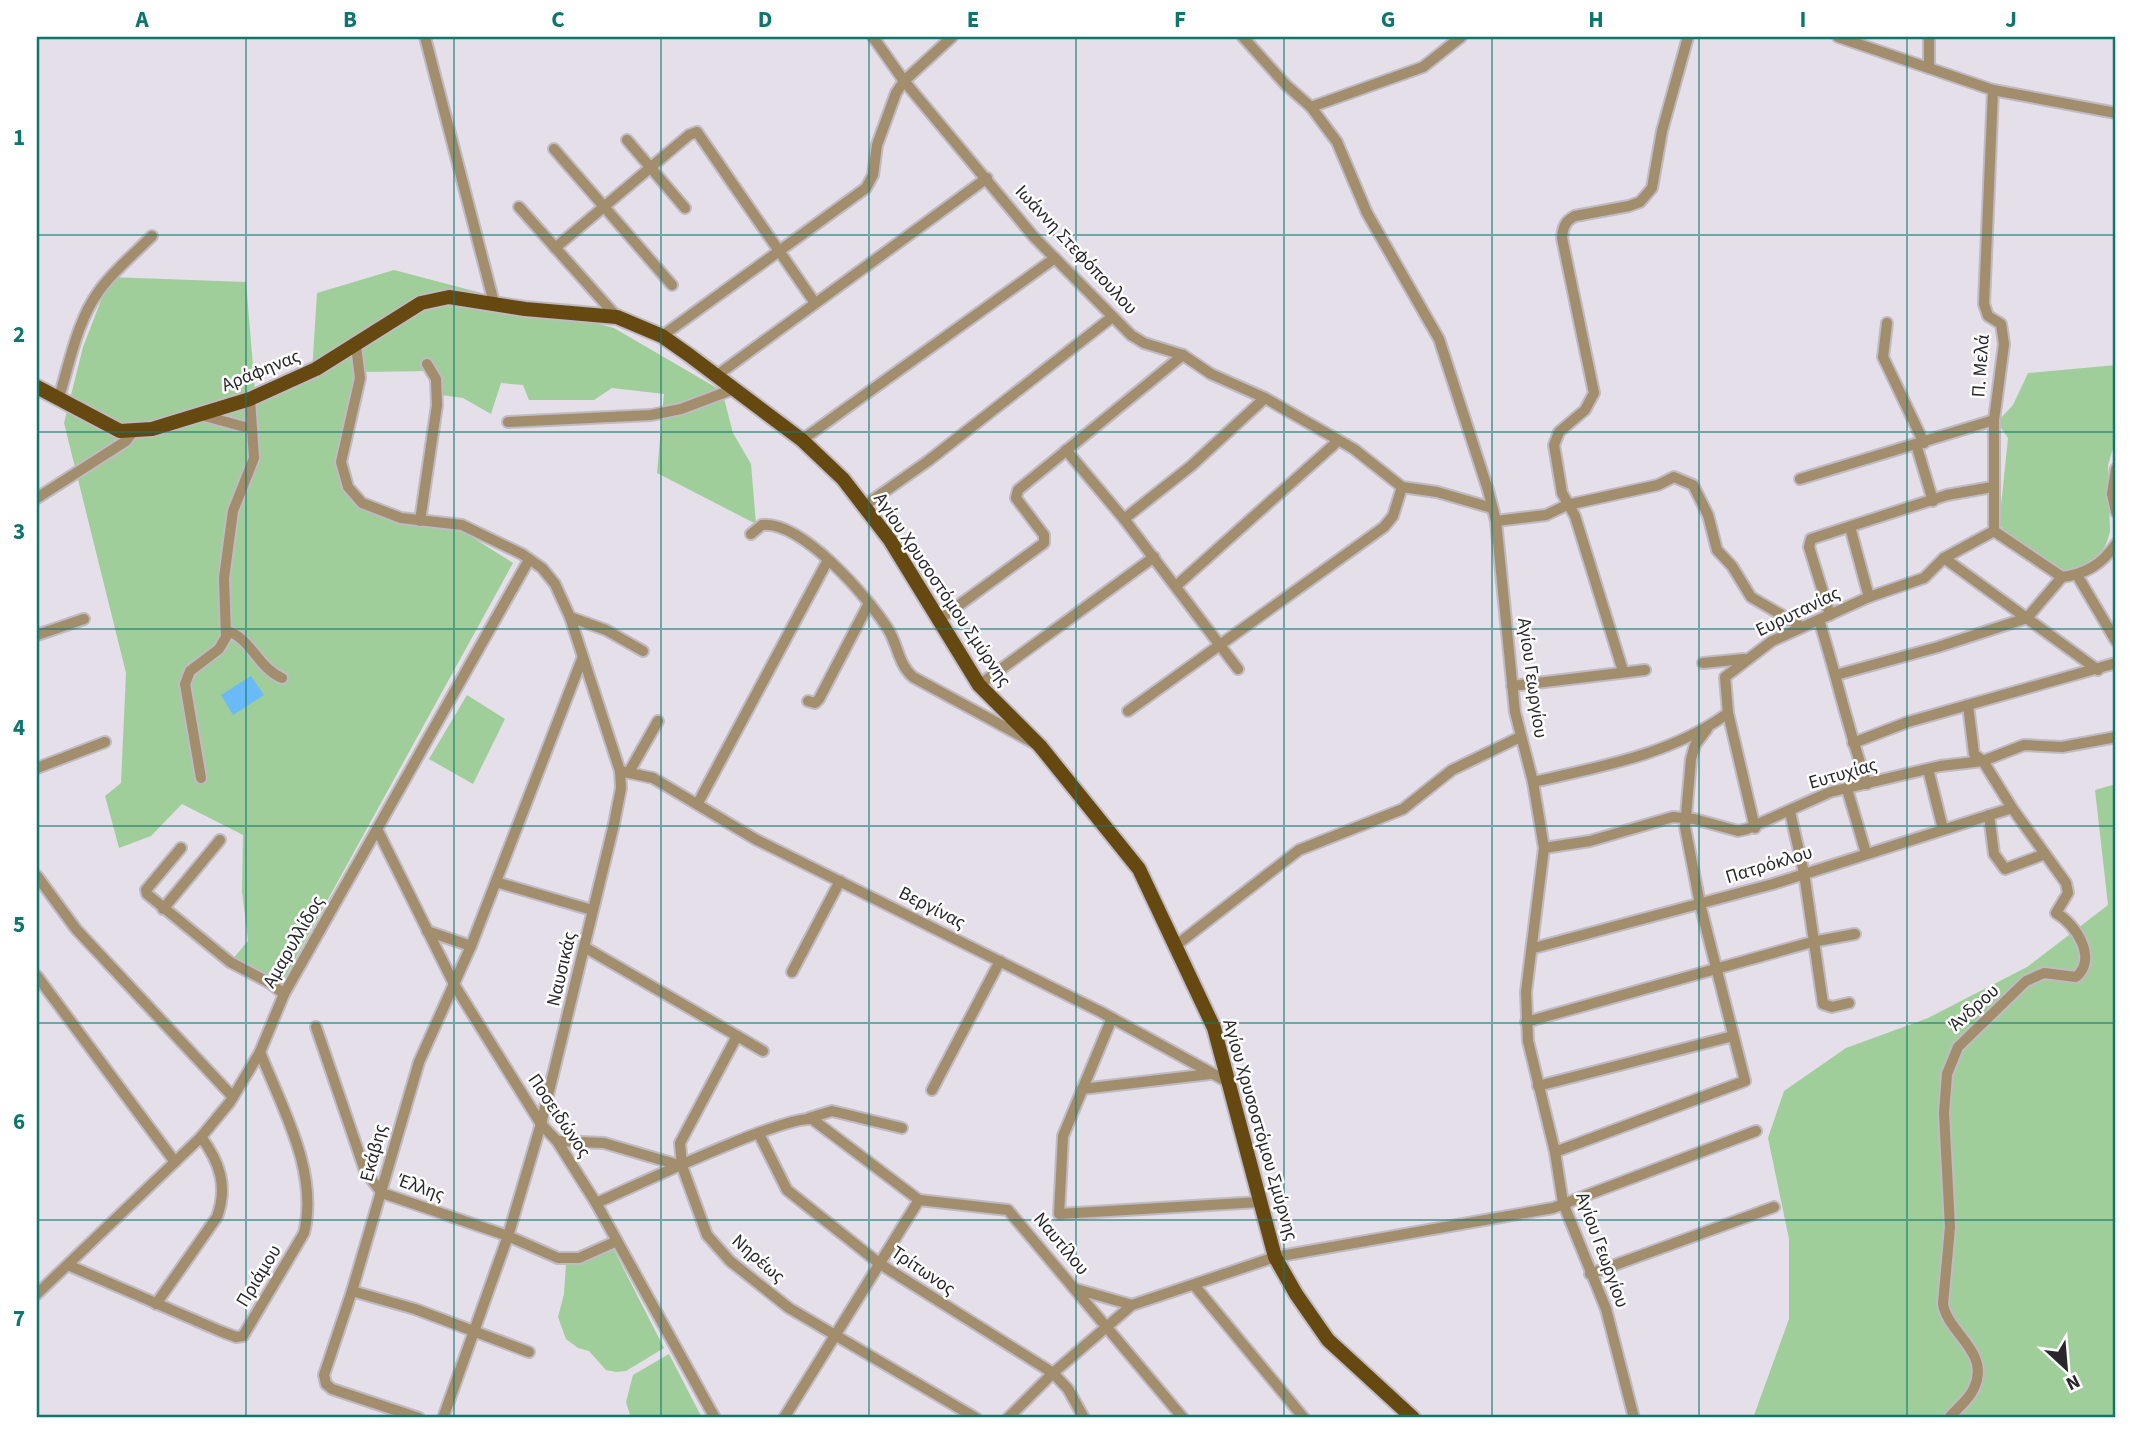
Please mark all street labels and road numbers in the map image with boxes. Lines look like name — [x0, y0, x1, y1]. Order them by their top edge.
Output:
street label: Ιωάννη Στεφόπουλου — [1008, 179, 1144, 321]
street label: Π. Μελά — [1965, 333, 1997, 398]
street label: Αράφηνας — [218, 343, 304, 399]
street label: Αγίου Χρυσοστόμου Σμύρνης — [867, 487, 1017, 693]
street label: Ευρυτανίας — [1751, 580, 1845, 644]
street label: Αγίου Γεωργίου — [1510, 616, 1554, 740]
street label: Ευτυχίας — [1806, 751, 1880, 797]
street label: Πατρόκλου — [1722, 839, 1816, 891]
street label: Βεργίνας — [894, 880, 970, 936]
street label: Αμαρυλλίδος — [257, 891, 331, 993]
street label: Ναυσικάς — [540, 929, 584, 1009]
street label: Άνδρου — [1943, 978, 2005, 1038]
street label: Αγίου Χρυσοστόμου Σμύρνης — [1215, 1016, 1305, 1244]
street label: Ποσειδώνος — [521, 1068, 597, 1164]
street label: Εκάβης — [353, 1121, 395, 1185]
street label: Έλλης — [393, 1167, 448, 1209]
street label: Αγίου Γεωργίου — [1569, 1188, 1635, 1312]
street label: Ναυτίλου — [1027, 1207, 1095, 1281]
street label: Νηρέως — [725, 1228, 791, 1290]
street label: Πριάμου — [230, 1240, 288, 1312]
street label: Τρίτωνος — [885, 1240, 961, 1302]

